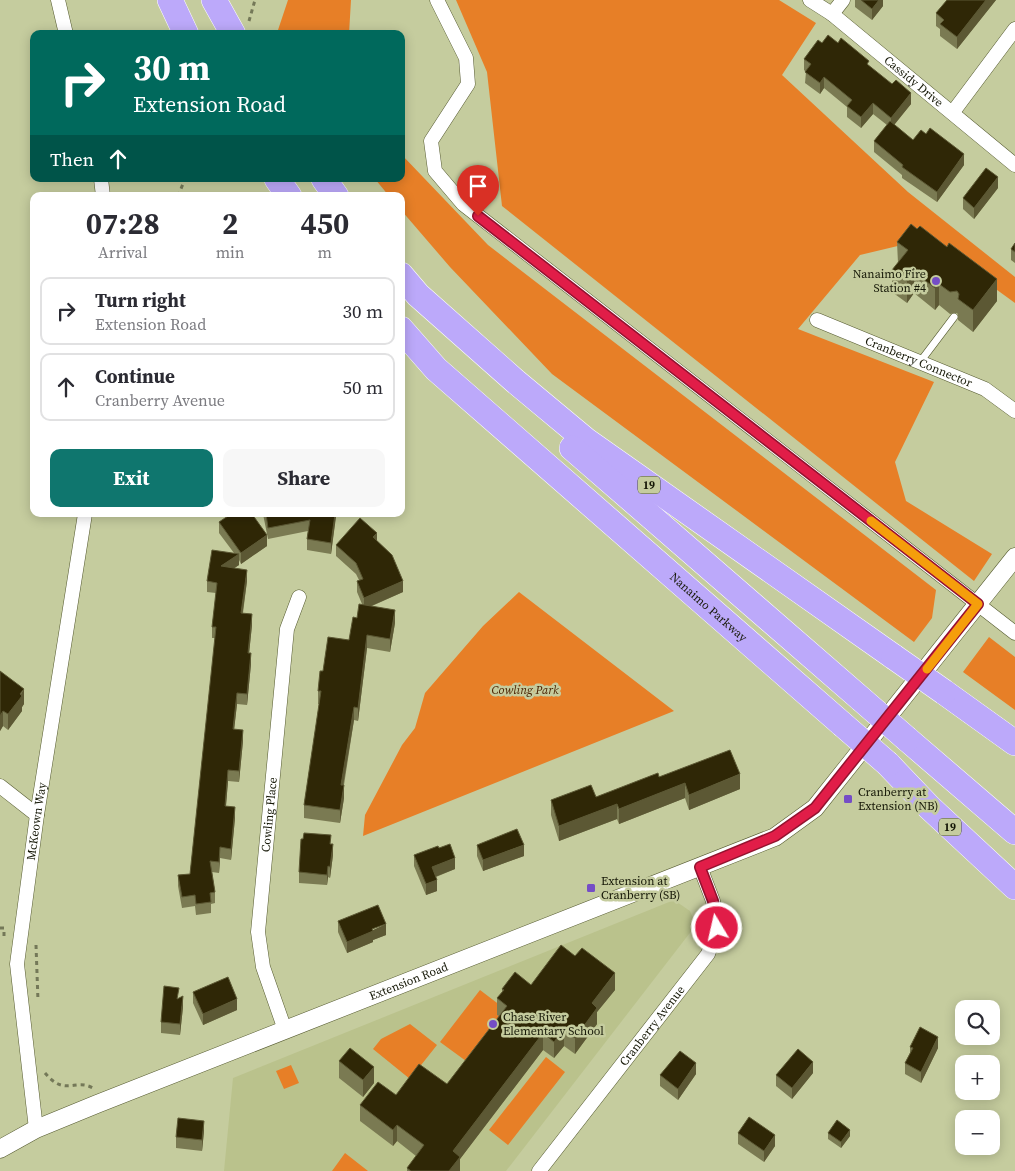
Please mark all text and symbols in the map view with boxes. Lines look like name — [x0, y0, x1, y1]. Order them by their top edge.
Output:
text: 30 m — [133, 44, 210, 92]
icon: right — [50, 50, 115, 115]
street label: Cassidy Drive — [881, 52, 947, 111]
text: Extension Road — [133, 89, 286, 119]
icon: ahead — [104, 145, 132, 173]
text: Then — [50, 146, 94, 172]
pin — [457, 165, 499, 216]
icon: arrive — [464, 172, 492, 200]
text: 07:28 — [86, 203, 160, 244]
text: 2 — [222, 203, 238, 244]
text: 450 — [300, 203, 349, 244]
text: Arrival — [98, 241, 148, 263]
text: min — [216, 241, 245, 263]
text: m — [318, 241, 332, 263]
place label: Nanaimo Fire Station #4 — [853, 266, 926, 296]
marker: Nanaimo Fire Station #4 — [930, 275, 942, 287]
text: Turn right — [95, 287, 186, 313]
icon: right — [52, 297, 80, 325]
text: 30 m — [342, 298, 383, 324]
text: Extension Road — [95, 313, 206, 335]
street label: Cranberry Connector — [863, 333, 975, 391]
text: Continue — [95, 363, 175, 389]
icon: ahead — [52, 373, 80, 401]
text: 50 m — [342, 374, 383, 400]
text: Cranberry Avenue — [95, 389, 225, 411]
button: Exit — [50, 449, 213, 507]
button: Share — [223, 449, 385, 507]
road number: 19 — [638, 476, 660, 494]
street label: Nanaimo Parkway — [666, 569, 751, 646]
park label: Cowling Park — [491, 682, 559, 698]
street label: Cowling Place — [258, 776, 281, 853]
street label: McKeown Way — [23, 780, 50, 861]
place label: Cranberry at Extension (NB) — [858, 784, 938, 814]
marker: Cranberry at Extension (NB) — [842, 793, 854, 805]
road number: 19 — [939, 819, 961, 836]
place label: Extension at Cranberry (SB) — [601, 873, 680, 903]
marker: Extension at Cranberry (SB) — [585, 882, 597, 894]
position arrow — [690, 901, 742, 953]
street label: Extension Road — [367, 958, 451, 1004]
street label: Cranberry Avenue — [616, 982, 688, 1069]
map controls — [955, 1000, 1000, 1155]
button: search — [955, 1000, 1000, 1045]
place label: Chase River Elementary School — [503, 1009, 604, 1039]
marker: Chase River Elementary School — [487, 1018, 499, 1030]
button: + — [955, 1055, 1000, 1100]
button: − — [955, 1110, 1000, 1155]

